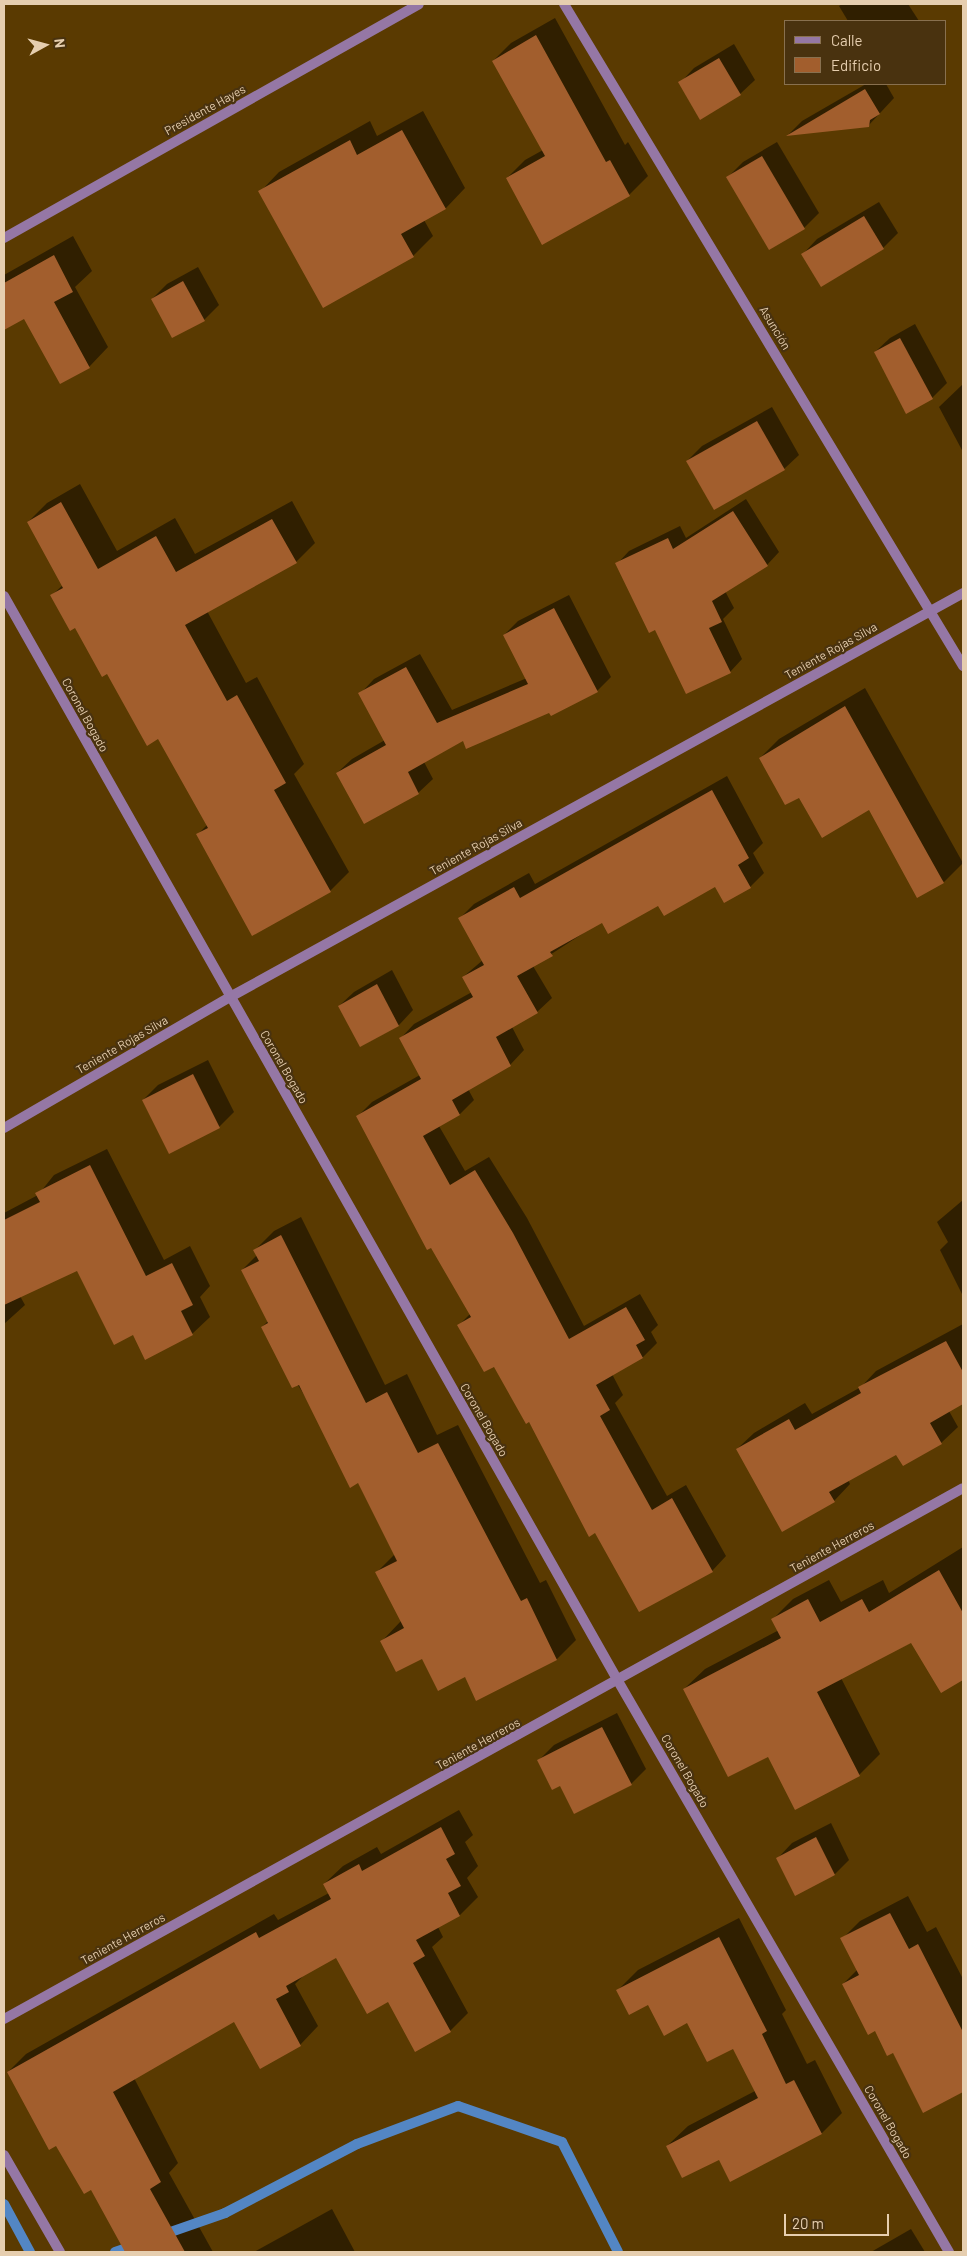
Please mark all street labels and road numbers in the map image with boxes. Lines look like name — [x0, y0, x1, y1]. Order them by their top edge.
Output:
street label: Presidente Hayes — [162, 82, 248, 138]
street label: Asunción — [756, 304, 794, 352]
street label: Teniente Rojas Silva — [782, 620, 880, 682]
street label: Coronel Bogado — [59, 676, 111, 754]
street label: Teniente Rojas Silva — [427, 816, 525, 878]
street label: Teniente Rojas Silva — [74, 1013, 170, 1077]
street label: Coronel Bogado — [257, 1028, 311, 1106]
street label: Coronel Bogado — [457, 1381, 511, 1459]
street label: Teniente Herreros — [788, 1518, 876, 1576]
street label: Teniente Herreros — [434, 1715, 522, 1773]
street label: Coronel Bogado — [658, 1732, 712, 1810]
street label: Teniente Herreros — [79, 1910, 167, 1968]
street label: Coronel Bogado — [861, 2083, 915, 2161]

